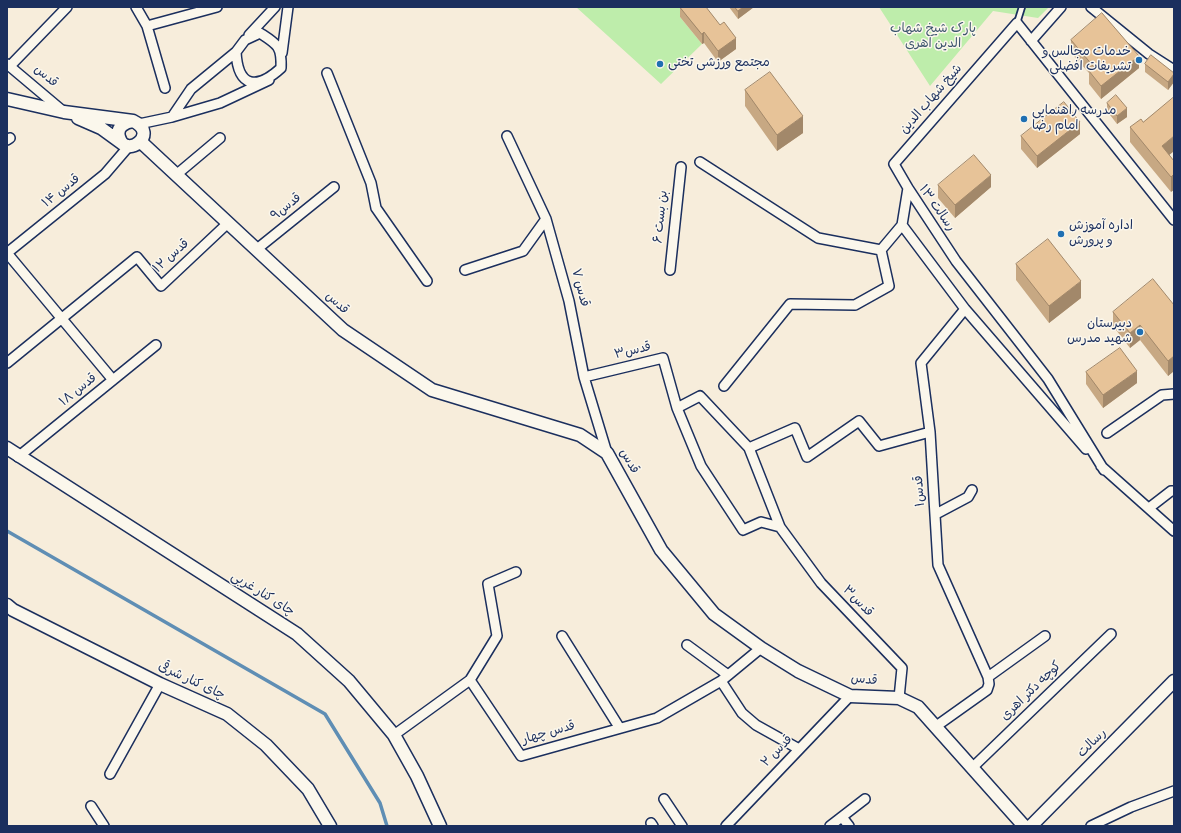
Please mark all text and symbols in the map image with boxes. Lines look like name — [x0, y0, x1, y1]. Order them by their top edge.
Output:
park label: پارک شیخ شهاب الدین اهری — [890, 22, 976, 53]
place label: خدمات مجالس و تشریفات افضلی — [1042, 45, 1131, 76]
marker: خدمات مجالس و تشریفات افضلی — [1134, 55, 1144, 65]
place label: مجتمع ورزشی تختی — [668, 56, 770, 72]
marker: مجتمع ورزشی تختی — [655, 59, 665, 69]
street label: قدس — [30, 62, 60, 92]
street label: شیخ شهاب الدین — [898, 62, 966, 138]
place label: مدرسه راهنمایی امام رضا — [1032, 104, 1116, 135]
marker: مدرسه راهنمایی امام رضا — [1019, 114, 1029, 124]
street label: قدس ۱۴ — [40, 172, 84, 212]
street label: رسالت ۱۳ — [914, 183, 958, 235]
street label: بن بست ۶ — [651, 190, 673, 244]
street label: قدس۹ — [269, 191, 305, 225]
place label: اداره آموزش و پرورش — [1069, 219, 1133, 250]
marker: اداره آموزش و پرورش — [1056, 229, 1066, 239]
street label: قدس ۱۲ — [151, 237, 193, 277]
street label: قدس ۷ — [567, 267, 591, 309]
street label: قدس — [321, 289, 351, 319]
place label: دبیرستان شهید مدرس — [1067, 317, 1132, 348]
marker: دبیرستان شهید مدرس — [1135, 327, 1145, 337]
street label: قدس۳ — [613, 340, 653, 364]
street label: قدس ۱۸ — [57, 371, 101, 411]
street label: قدس — [614, 447, 642, 477]
street label: قدس۱ — [912, 475, 930, 507]
street label: چای کنار غربی — [227, 569, 297, 621]
street label: قدس۳ — [838, 583, 876, 621]
street label: کوچه دکتر اهری — [998, 659, 1066, 725]
street label: چای کنار شرقی — [155, 660, 227, 704]
street label: قدس — [850, 672, 878, 690]
street label: قدس چهار — [521, 719, 577, 749]
street label: رسالت — [1075, 726, 1111, 762]
street label: قدس ۲ — [759, 733, 797, 771]

